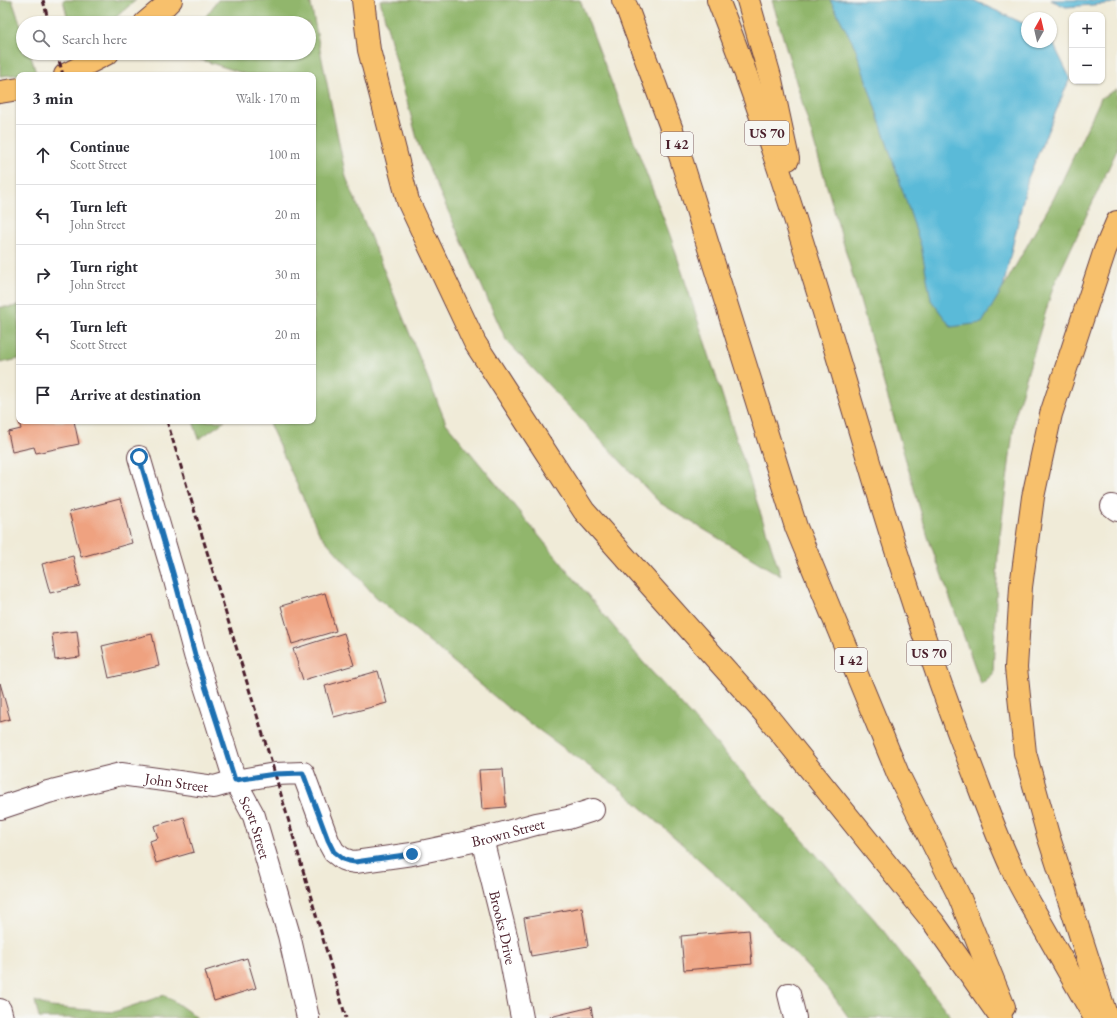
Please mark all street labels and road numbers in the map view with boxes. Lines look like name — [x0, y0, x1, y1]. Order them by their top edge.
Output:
road number: US 70 — [745, 121, 789, 145]
road number: I 42 — [661, 132, 693, 156]
road number: US 70 — [907, 641, 951, 665]
road number: I 42 — [835, 648, 867, 672]
street label: John Street — [142, 768, 210, 796]
street label: Scott Street — [235, 792, 276, 861]
street label: Brown Street — [470, 813, 546, 851]
street label: Brooks Drive — [486, 888, 521, 966]

